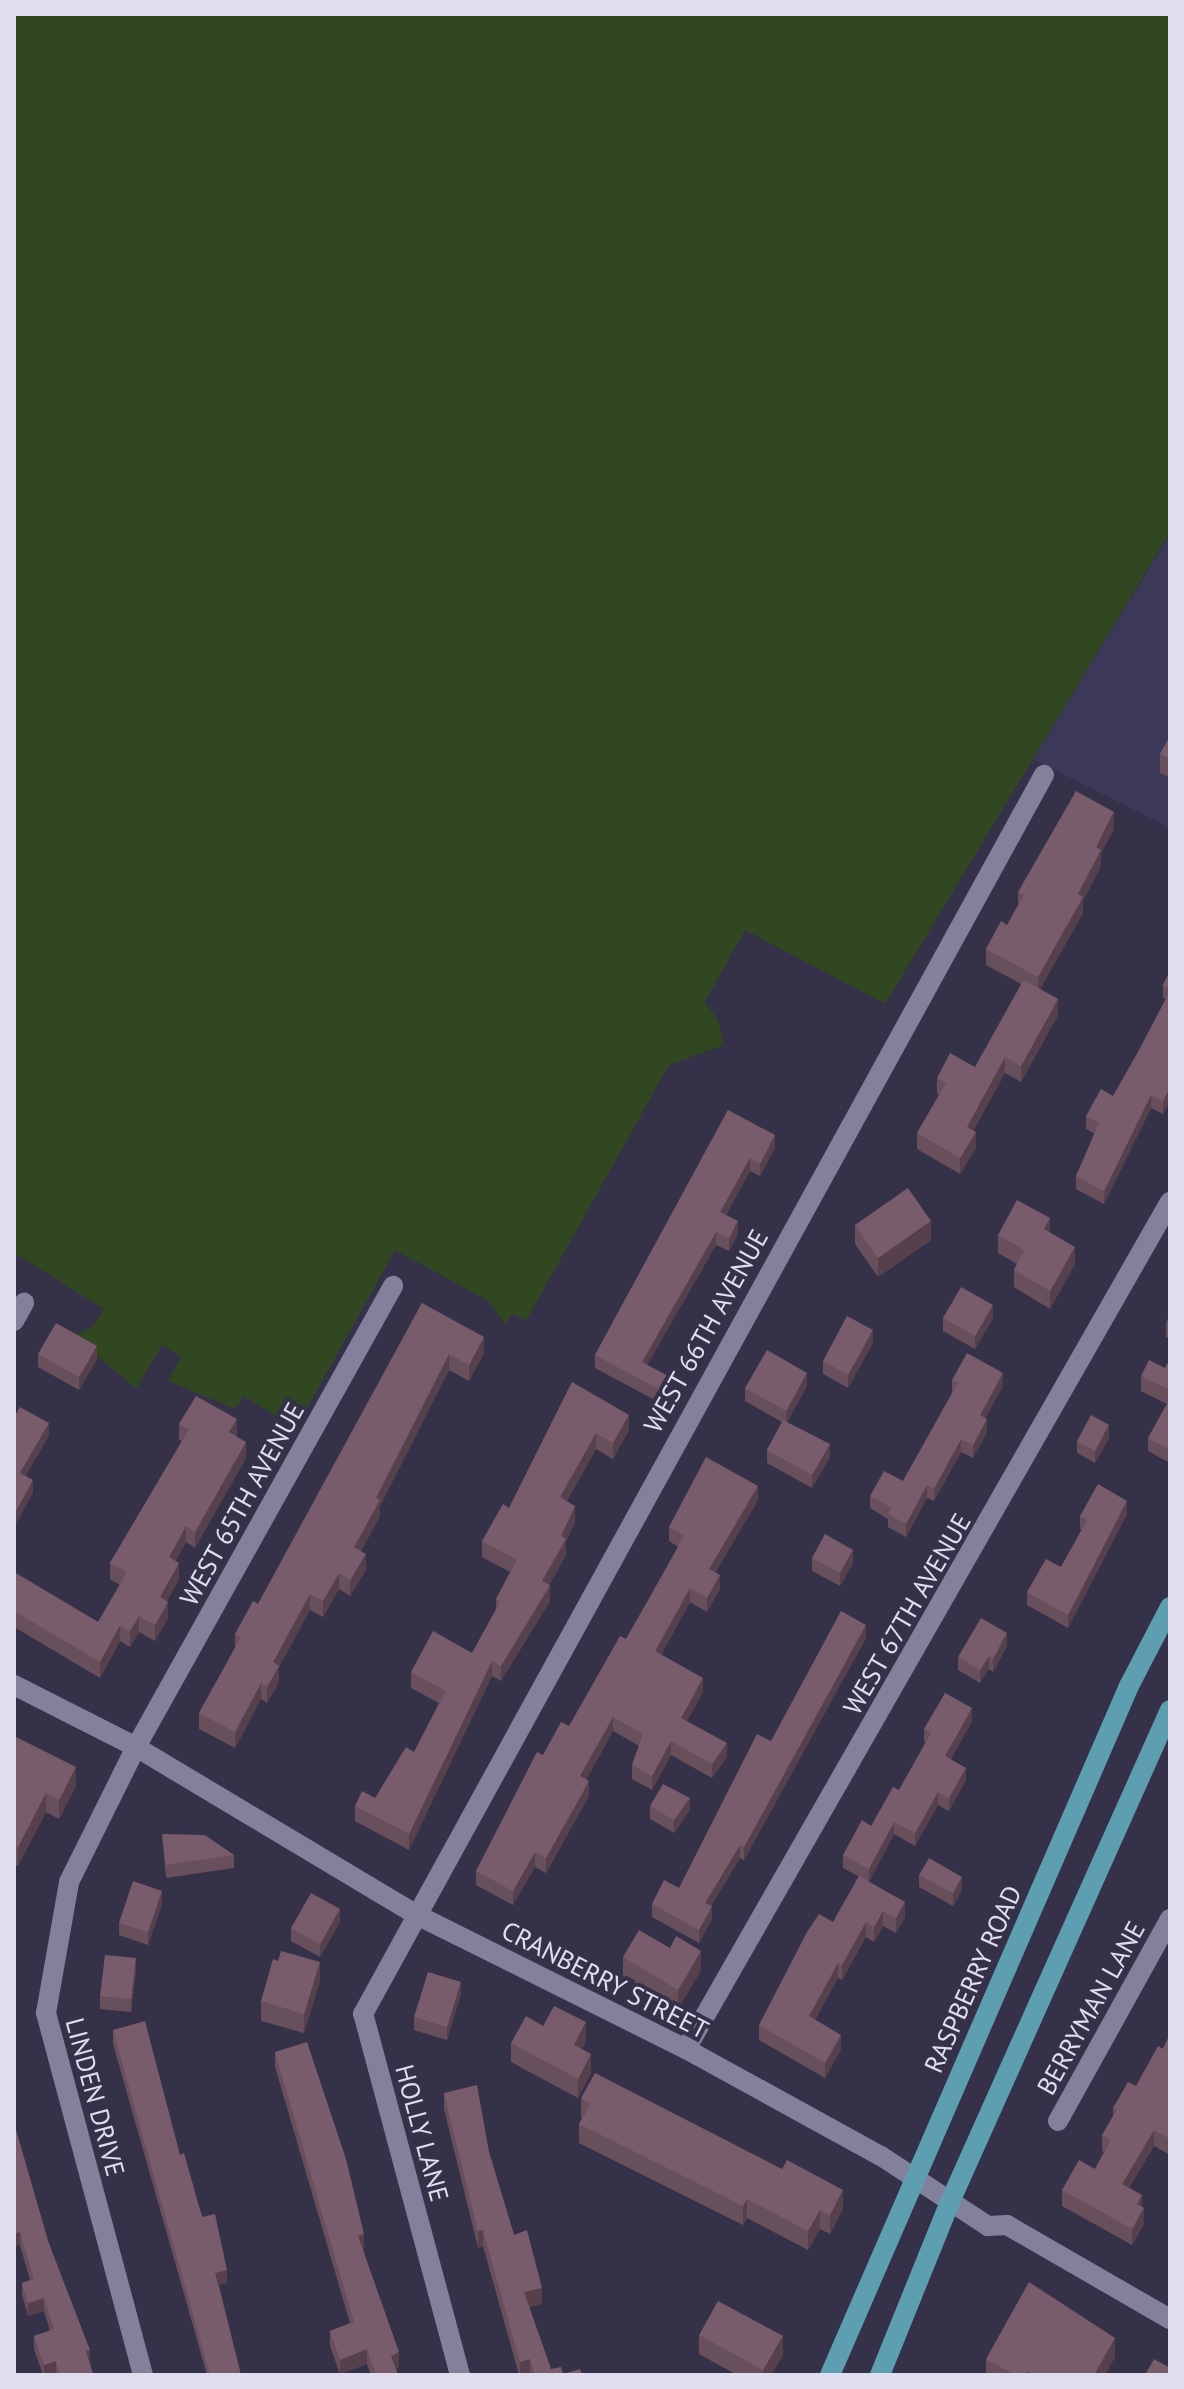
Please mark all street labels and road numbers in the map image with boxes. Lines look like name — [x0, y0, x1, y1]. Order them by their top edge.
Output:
street label: WEST 66TH AVENUE — [637, 1223, 775, 1439]
street label: WEST 65TH AVENUE — [173, 1396, 311, 1612]
street label: WEST 67TH AVENUE — [836, 1507, 978, 1721]
street label: RASPBERRY ROAD — [918, 1880, 1028, 2078]
street label: CRANBERRY STREET — [496, 1914, 714, 2046]
street label: BERRYMAN LANE — [1030, 1916, 1152, 2100]
street label: LINDEN DRIVE — [59, 2014, 131, 2180]
street label: HOLLY LANE — [389, 2061, 455, 2205]

